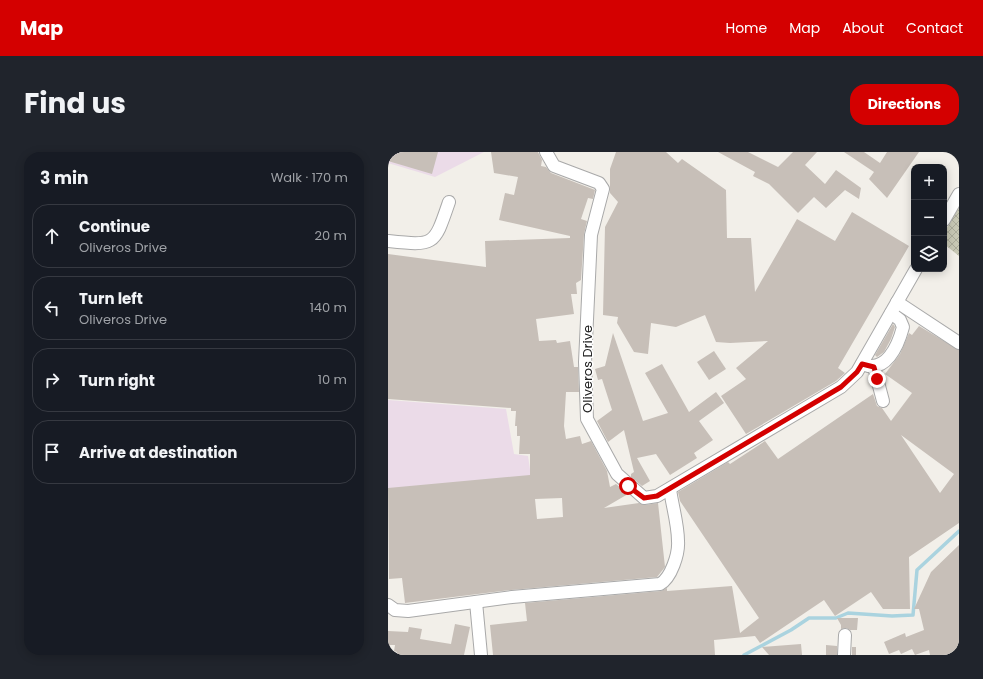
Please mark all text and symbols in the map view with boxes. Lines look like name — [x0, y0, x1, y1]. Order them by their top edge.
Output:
text: Map — [20, 15, 63, 42]
text: Home — [725, 18, 767, 38]
text: Map — [789, 18, 820, 38]
text: About — [842, 18, 884, 38]
text: Contact — [906, 18, 963, 38]
text: Find us — [24, 84, 126, 123]
button: Directions — [850, 84, 959, 125]
map controls — [911, 164, 947, 272]
button: + — [911, 164, 947, 200]
text: 3 min — [40, 166, 88, 190]
text: Walk · 170 m — [271, 168, 348, 187]
button: − — [911, 200, 947, 236]
text: Continue — [79, 216, 150, 237]
icon: ahead — [41, 225, 63, 247]
text: 20 m — [314, 226, 347, 245]
button: layers — [911, 236, 947, 272]
text: Oliveros Drive — [79, 238, 167, 257]
text: Turn left — [79, 288, 143, 309]
icon: left — [41, 297, 63, 319]
text: 140 m — [310, 298, 347, 317]
text: Oliveros Drive — [79, 310, 167, 329]
street label: Oliveros Drive — [578, 325, 597, 413]
icon: right — [41, 369, 63, 391]
text: Turn right — [79, 370, 155, 391]
text: 10 m — [318, 370, 347, 389]
route end — [868, 370, 886, 388]
icon: arrive — [41, 441, 63, 463]
text: Arrive at destination — [79, 442, 237, 463]
route start — [619, 477, 637, 495]

